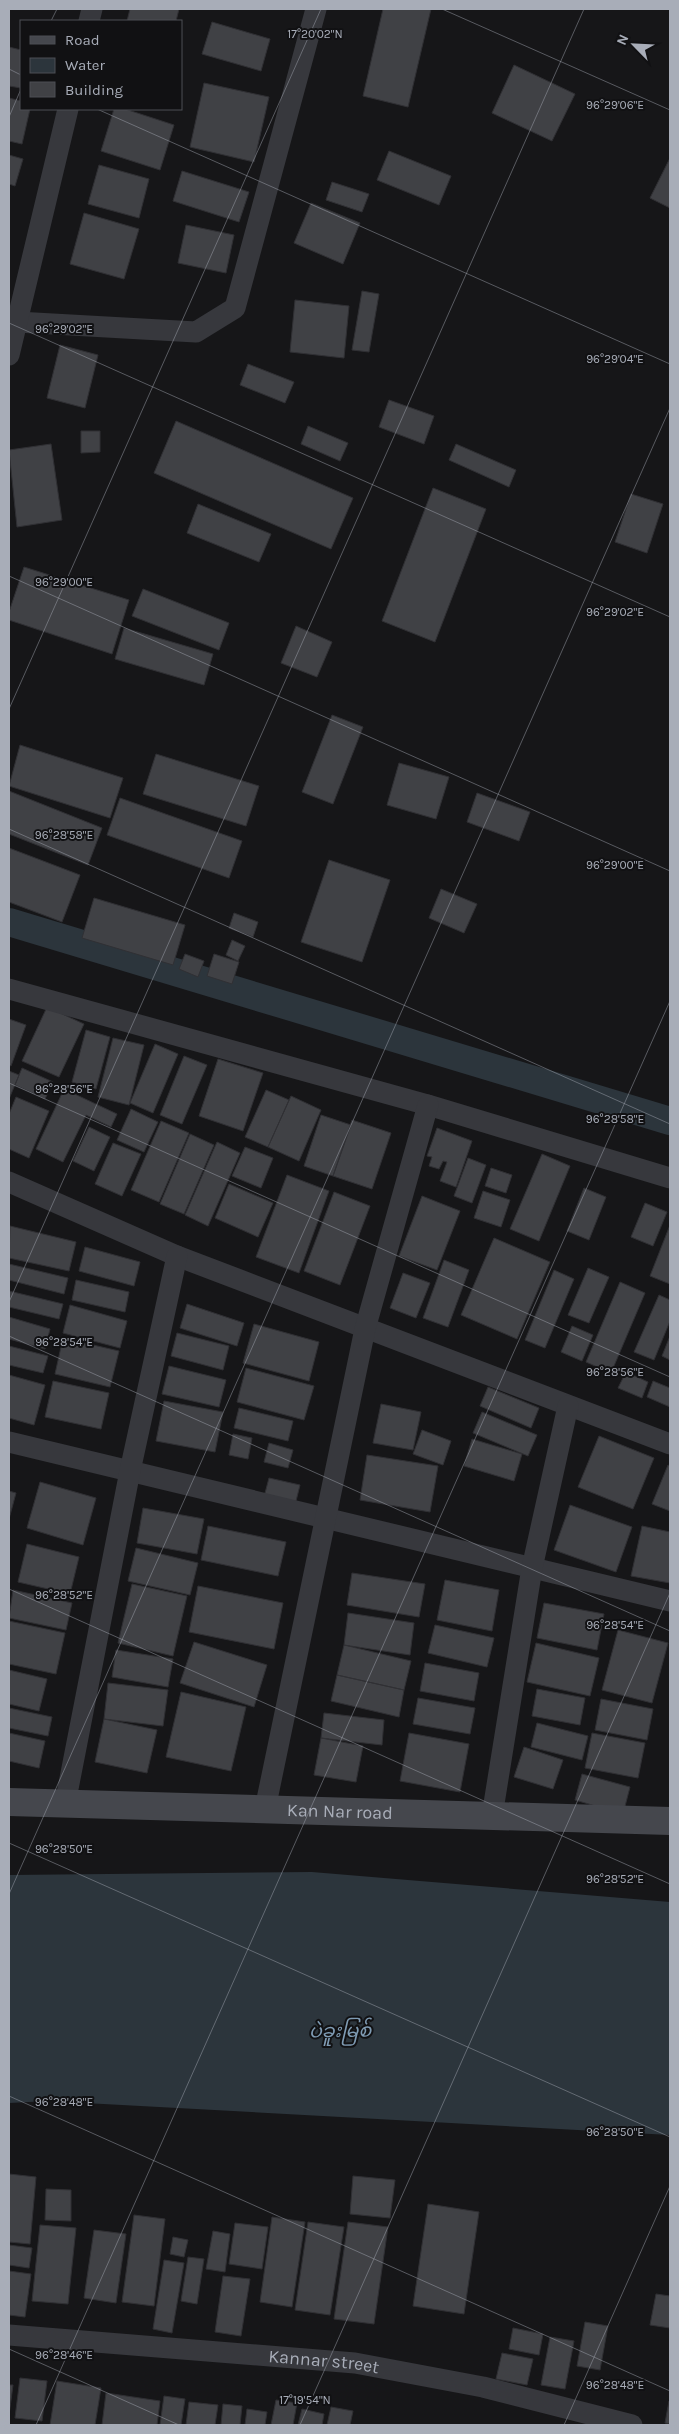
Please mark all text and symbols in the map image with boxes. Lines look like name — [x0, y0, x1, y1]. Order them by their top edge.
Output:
legend — [20, 20, 182, 110]
north arrow — [609, 20, 659, 70]
text: 17°20'02"N — [287, 27, 343, 41]
text: Road — [65, 31, 100, 49]
text: N — [613, 32, 632, 48]
text: Water — [65, 56, 106, 74]
text: Building — [65, 81, 123, 99]
text: 96°29'06"E — [586, 98, 644, 112]
text: 96°29'02"E — [35, 322, 93, 336]
text: 96°29'04"E — [586, 352, 644, 366]
text: 96°29'00"E — [35, 575, 93, 589]
text: 96°29'02"E — [586, 605, 644, 619]
text: 96°28'58"E — [35, 828, 93, 842]
text: 96°29'00"E — [586, 858, 644, 872]
text: 96°28'56"E — [35, 1082, 93, 1096]
text: 96°28'58"E — [586, 1112, 644, 1126]
text: 96°28'54"E — [35, 1335, 93, 1349]
text: 96°28'56"E — [586, 1365, 644, 1379]
text: 96°28'52"E — [35, 1588, 93, 1602]
text: 96°28'54"E — [586, 1618, 644, 1632]
street label: Kan Nar road — [287, 1799, 393, 1824]
text: 96°28'50"E — [35, 1842, 93, 1856]
text: 96°28'52"E — [586, 1872, 644, 1886]
water label: ပဲခူးမြစ် — [309, 2016, 373, 2047]
text: 96°28'48"E — [35, 2095, 93, 2109]
text: 96°28'50"E — [586, 2125, 644, 2139]
street label: Kannar street — [268, 2345, 381, 2378]
text: 96°28'46"E — [35, 2348, 93, 2362]
text: 96°28'48"E — [586, 2378, 644, 2392]
text: 17°19'54"N — [279, 2393, 331, 2407]

